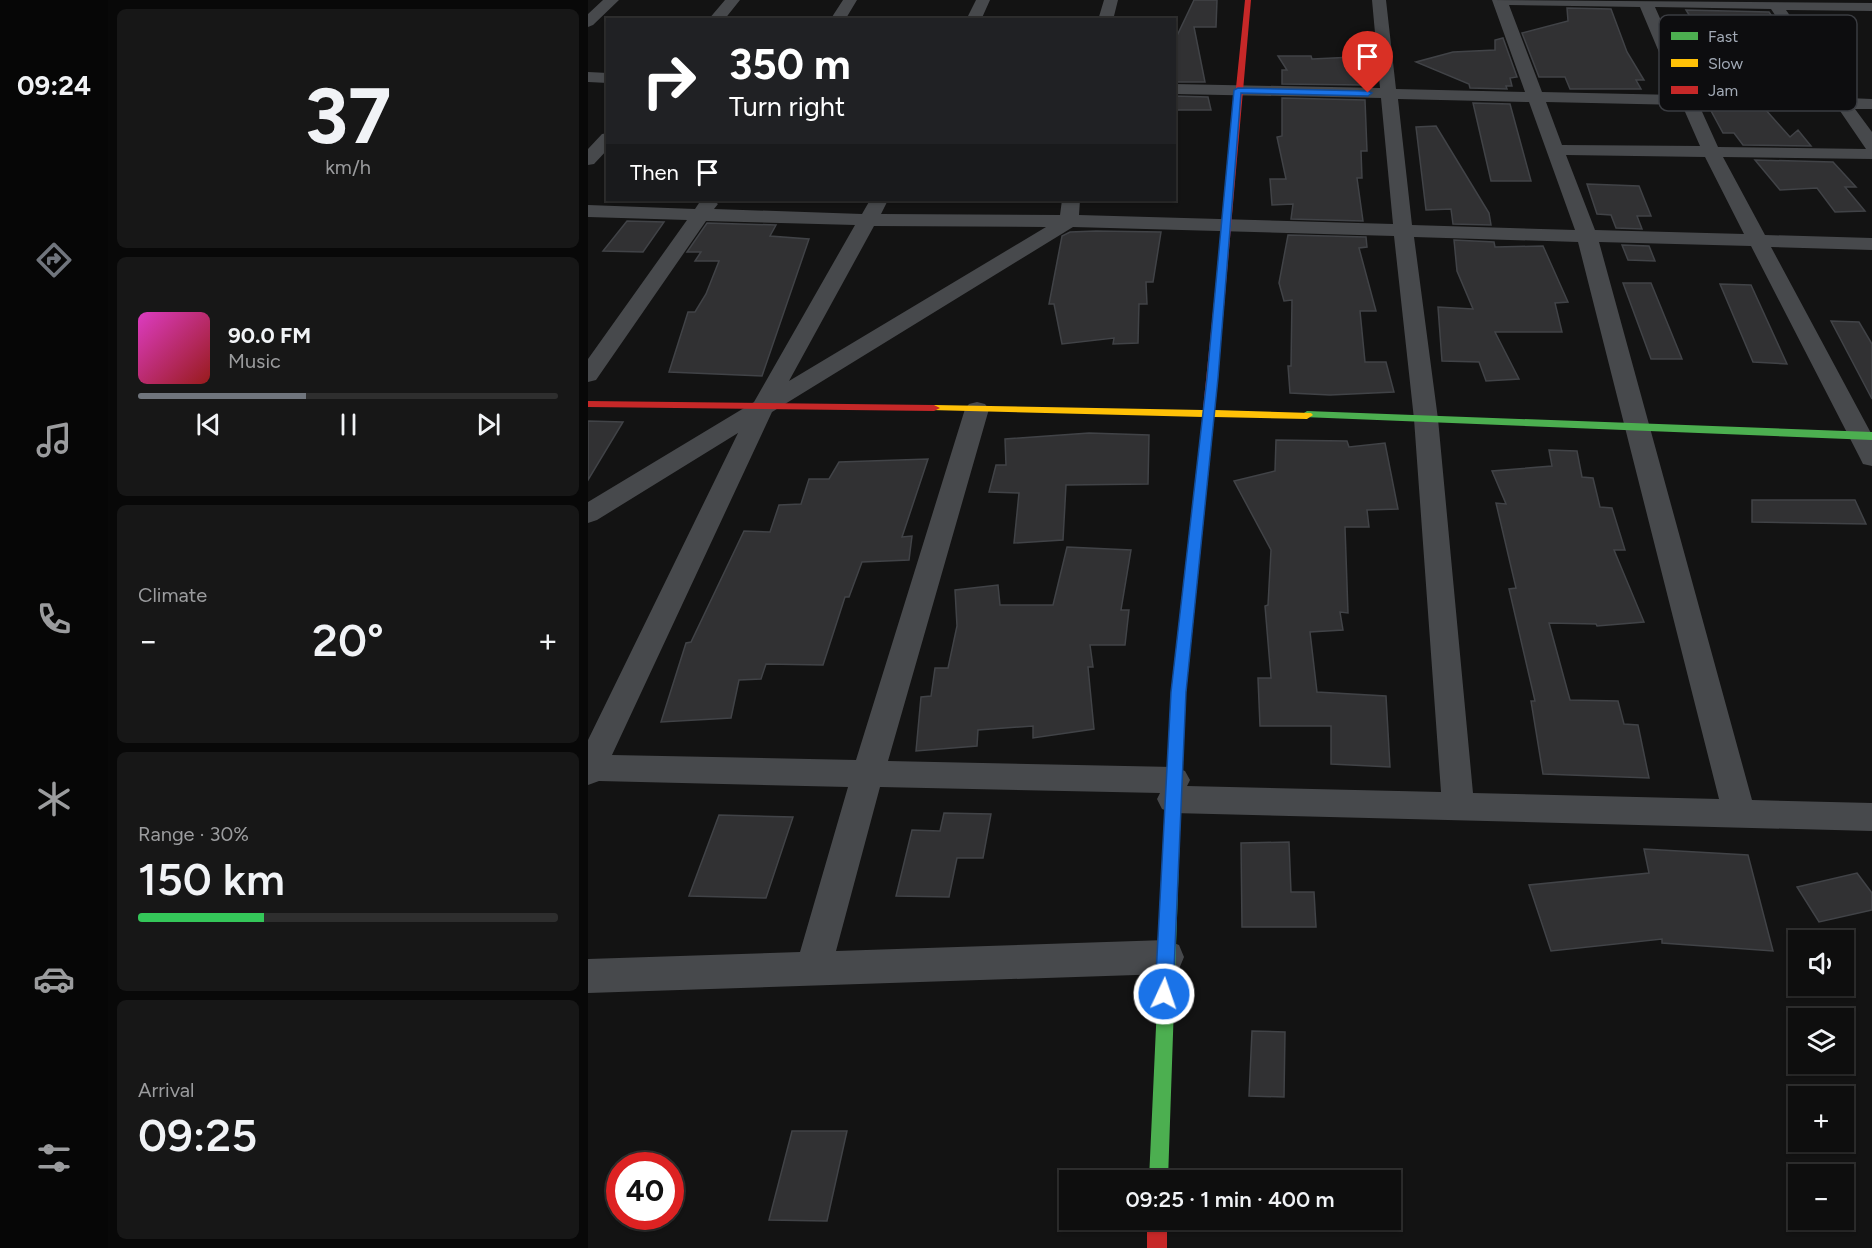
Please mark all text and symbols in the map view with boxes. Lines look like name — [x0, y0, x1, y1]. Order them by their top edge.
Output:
legend — [1659, 15, 1857, 111]
text: Fast — [1708, 27, 1738, 46]
pin — [1342, 31, 1393, 93]
text: 350 m — [729, 39, 851, 90]
icon: arrive — [1351, 40, 1384, 73]
icon: right — [630, 42, 708, 120]
text: Slow — [1708, 54, 1743, 73]
text: 09:24 — [17, 69, 91, 102]
text: 37 — [305, 69, 391, 163]
text: Jam — [1708, 81, 1738, 100]
text: Turn right — [729, 90, 845, 123]
text: km/h — [325, 155, 371, 179]
icon: arrive — [691, 156, 724, 189]
text: Then — [630, 159, 679, 186]
icon: directions — [33, 239, 75, 281]
text: 90.0 FM — [228, 322, 311, 349]
text: Music — [228, 349, 281, 373]
icon: previous — [192, 408, 225, 441]
icon: pause — [332, 408, 365, 441]
icon: next — [472, 408, 505, 441]
icon: music — [33, 419, 75, 461]
text: Climate — [138, 583, 207, 607]
icon: phone — [33, 598, 75, 640]
text: 20° — [312, 613, 384, 667]
text: − — [138, 621, 159, 660]
text: + — [537, 621, 558, 660]
icon: climate — [33, 778, 75, 820]
text: Range · 30% — [138, 822, 249, 846]
text: 150 km — [138, 852, 285, 906]
map controls — [1788, 930, 1854, 1230]
button: sound — [1788, 930, 1854, 996]
icon: car — [33, 958, 75, 1000]
position arrow — [1132, 962, 1196, 1026]
button: layers — [1788, 1008, 1854, 1074]
text: Arrival — [138, 1078, 194, 1102]
button: + — [1788, 1086, 1854, 1152]
text: 09:25 — [138, 1108, 257, 1162]
icon: filters — [33, 1137, 75, 1179]
speed limit sign: 40 — [606, 1152, 684, 1230]
button: − — [1788, 1164, 1854, 1230]
text: 09:25 · 1 min · 400 m — [1126, 1186, 1334, 1213]

